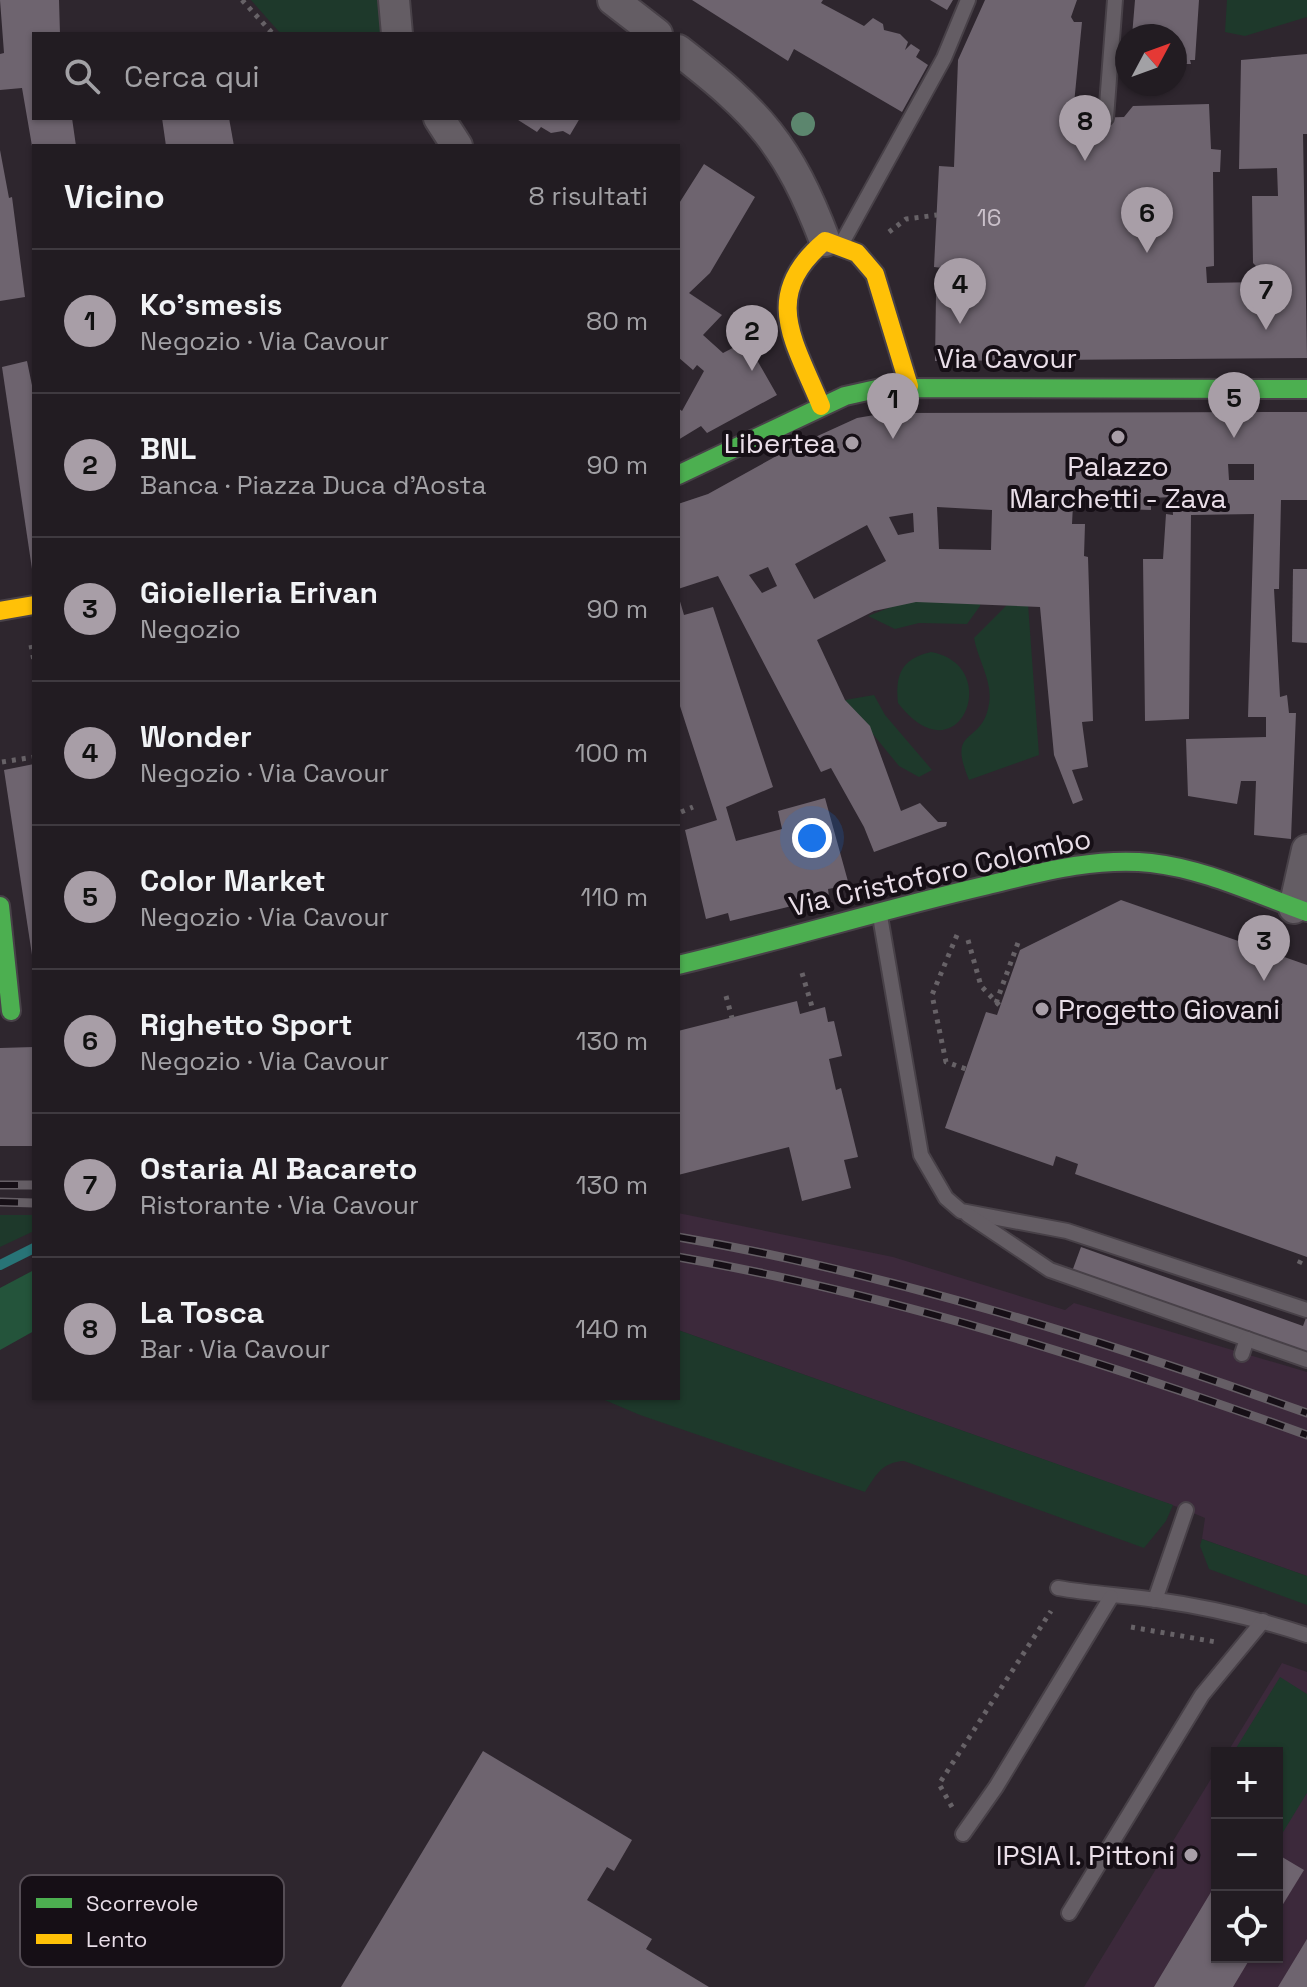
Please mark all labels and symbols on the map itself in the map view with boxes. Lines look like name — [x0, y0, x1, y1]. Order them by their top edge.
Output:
north arrow — [1115, 24, 1187, 96]
pin: 8 — [1059, 95, 1111, 161]
pin: 6 — [1121, 187, 1173, 253]
house number: 16 — [977, 202, 1001, 233]
pin: 4 — [934, 258, 986, 324]
pin: 7 — [1240, 264, 1292, 330]
pin: 2 — [726, 305, 778, 371]
street label: Via Cavour — [937, 340, 1077, 376]
pin: 5 — [1208, 372, 1260, 438]
pin: 1 — [867, 373, 919, 439]
place label: Libertea — [724, 425, 836, 461]
marker: Palazzo Marchetti - Zava — [1109, 428, 1127, 446]
marker: Libertea — [843, 434, 861, 452]
place label: Palazzo Marchetti - Zava — [1009, 448, 1227, 516]
your location — [792, 818, 832, 858]
street label: Via Cristoforo Colombo — [785, 820, 1095, 924]
pin: 3 — [1238, 915, 1290, 981]
place label: Progetto Giovani — [1058, 991, 1280, 1027]
marker: Progetto Giovani — [1033, 1000, 1051, 1018]
place label: IPSIA I. Pittoni — [996, 1837, 1175, 1873]
marker: IPSIA I. Pittoni — [1182, 1846, 1200, 1864]
legend — [20, 1875, 284, 1967]
text: Scorrevole — [86, 1889, 198, 1917]
text: Lento — [86, 1925, 147, 1953]

